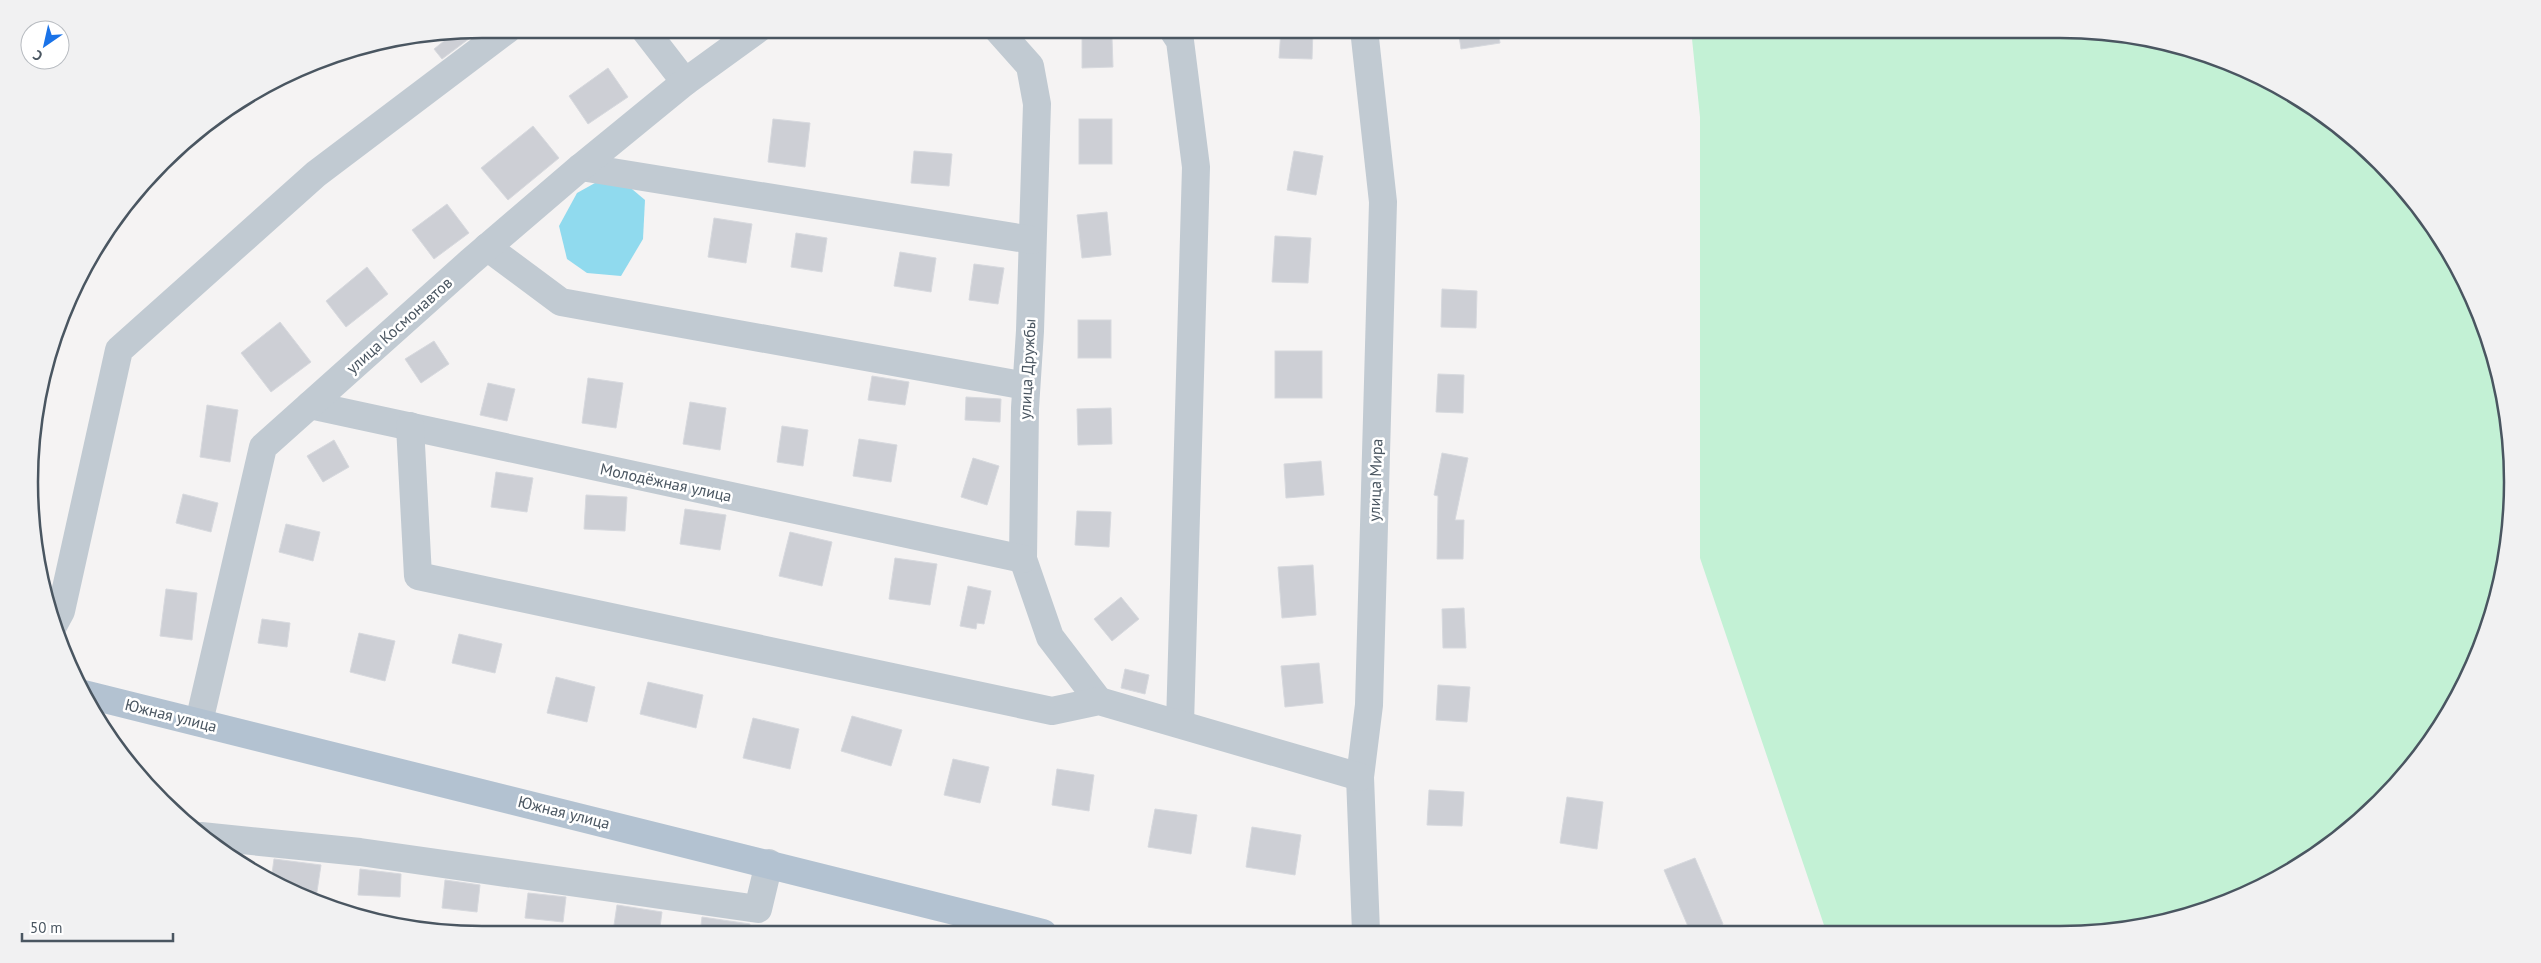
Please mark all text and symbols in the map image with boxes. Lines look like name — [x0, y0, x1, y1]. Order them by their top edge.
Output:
north arrow — [20, 20, 70, 70]
text: С — [29, 46, 46, 65]
street label: улица Космонавтов — [342, 272, 456, 378]
street label: улица Дружбы — [1014, 318, 1040, 420]
street label: улица Мира — [1364, 438, 1386, 522]
street label: Молодёжная улица — [598, 458, 734, 506]
street label: Южная улица — [123, 694, 219, 736]
street label: Южная улица — [516, 791, 612, 833]
scale bar — [22, 910, 174, 942]
text: 50 m — [30, 918, 63, 937]

